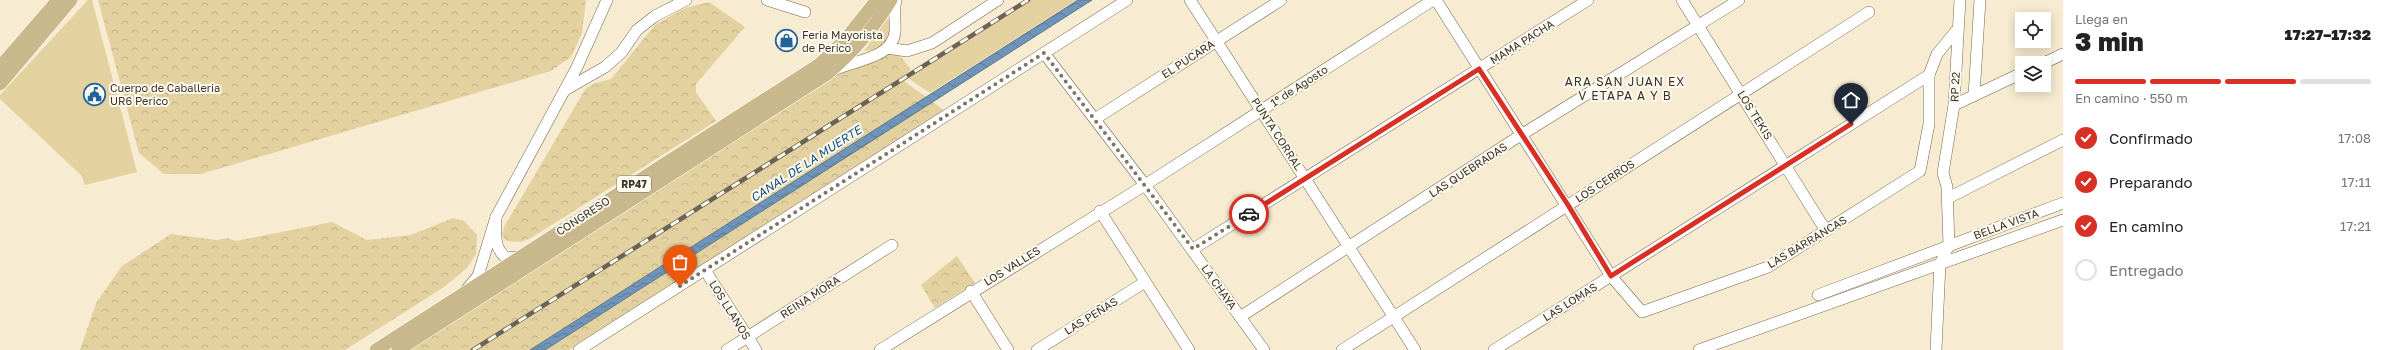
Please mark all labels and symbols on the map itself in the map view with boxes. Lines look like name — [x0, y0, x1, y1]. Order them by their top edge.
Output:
street label: MAMA PACHA — [1487, 16, 1557, 66]
shop icon: Feria Mayorista de Perico — [773, 28, 799, 54]
place label: Feria Mayorista de Perico — [802, 28, 883, 54]
street label: EL PUCARA — [1159, 36, 1217, 80]
street label: 1º de Agosto — [1268, 62, 1330, 109]
street label: RP 22 — [1947, 72, 1962, 102]
district label: ARA SAN JUAN EX V ETAPA A Y B — [1565, 74, 1685, 103]
public building icon: Cuerpo de Caballeria UR6 Perico — [82, 81, 108, 107]
place label: Cuerpo de Caballeria UR6 Perico — [110, 81, 220, 107]
pin — [1834, 83, 1868, 124]
street label: LOS TEKIS — [1735, 88, 1776, 142]
street label: PUNTA CORRAL — [1249, 95, 1306, 173]
water label: CANAL DE LA MUERTE — [747, 121, 865, 205]
street label: LAS QUEBRADAS — [1426, 139, 1509, 200]
street label: LOS CERROS — [1573, 157, 1637, 205]
road number: RP47 — [617, 176, 651, 192]
street label: CONGRESO — [554, 193, 612, 238]
courier — [1229, 194, 1269, 234]
street label: BELLA VISTA — [1972, 206, 2041, 241]
street label: LAS BARRANCAS — [1765, 213, 1849, 270]
street label: LOS VALLES — [981, 243, 1042, 288]
pin — [663, 245, 697, 286]
street label: LA CHAYA — [1199, 262, 1240, 312]
street label: REINA MORA — [777, 272, 843, 321]
street label: LOS LLANOS — [707, 278, 754, 342]
street label: LAS LOMAS — [1540, 280, 1599, 323]
street label: LAS PEÑAS — [1062, 294, 1120, 337]

